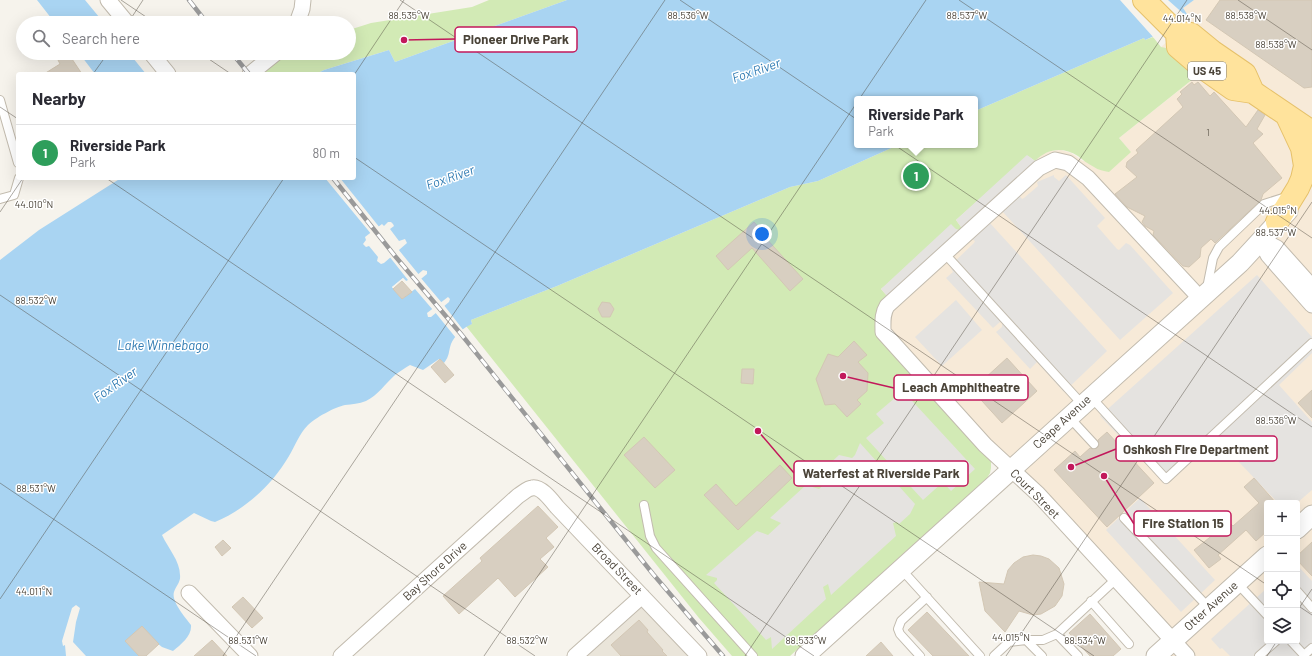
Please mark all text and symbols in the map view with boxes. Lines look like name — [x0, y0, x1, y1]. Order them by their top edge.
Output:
text: 88.535°W — [388, 9, 430, 21]
text: 88.536°W — [667, 9, 709, 21]
text: 88.537°W — [947, 9, 988, 21]
text: 88.538°W — [1225, 9, 1267, 21]
text: 44.014°N — [1163, 12, 1201, 24]
search box — [16, 16, 356, 60]
icon: search — [30, 27, 52, 49]
callout: Pioneer Drive Park — [455, 27, 577, 52]
text: Search here — [62, 29, 140, 47]
text: Pioneer Drive Park — [463, 31, 569, 47]
text: 88.538°W — [1255, 38, 1297, 50]
water label: Fox River — [730, 54, 783, 86]
road number: US 45 — [1188, 62, 1226, 80]
text: Nearby — [32, 88, 86, 108]
popup — [854, 96, 978, 148]
text: Riverside Park — [868, 105, 964, 123]
text: Park — [868, 123, 894, 139]
house number: 1 — [1206, 126, 1210, 138]
text: Riverside Park — [70, 136, 166, 154]
text: 1 — [43, 145, 47, 161]
text: 80 m — [313, 145, 340, 161]
text: Park — [70, 154, 96, 170]
water label: Fox River — [424, 161, 477, 193]
pin: 1 — [903, 161, 929, 191]
text: 44.010°N — [15, 198, 53, 210]
text: 44.015°N — [1259, 204, 1297, 216]
your location — [752, 224, 772, 244]
text: 88.537°W — [1256, 226, 1297, 238]
text: 88.532°W — [15, 294, 57, 306]
water label: Lake Winnebago — [117, 337, 209, 353]
water label: Fox River — [90, 363, 140, 405]
callout: Leach Amphitheatre — [894, 375, 1028, 400]
text: Leach Amphitheatre — [902, 379, 1020, 395]
street label: Ceape Avenue — [1029, 392, 1093, 451]
text: 88.536°W — [1255, 414, 1297, 426]
callout: Oshkosh Fire Department — [1116, 436, 1277, 461]
text: Oshkosh Fire Department — [1123, 441, 1269, 457]
callout: Waterfest at Riverside Park — [794, 461, 968, 486]
text: Waterfest at Riverside Park — [802, 465, 960, 481]
street label: Court Street — [1008, 466, 1063, 521]
text: 88.531°W — [16, 482, 56, 494]
map controls — [1264, 500, 1300, 644]
button: + — [1264, 500, 1300, 536]
callout: Fire Station 15 — [1134, 511, 1231, 536]
text: Fire Station 15 — [1142, 515, 1224, 531]
button: − — [1264, 536, 1300, 572]
street label: Bay Shore Drive — [399, 538, 469, 603]
street label: Broad Street — [590, 540, 646, 597]
button: locate — [1264, 572, 1300, 608]
street label: Otter Avenue — [1181, 578, 1240, 633]
text: 44.011°N — [16, 585, 52, 597]
button: layers — [1264, 608, 1300, 644]
text: 44.015°N — [992, 631, 1030, 643]
text: 88.531°W — [228, 634, 268, 646]
text: 88.532°W — [506, 634, 548, 646]
text: 88.533°W — [785, 634, 827, 646]
text: 88.534°W — [1064, 634, 1106, 646]

